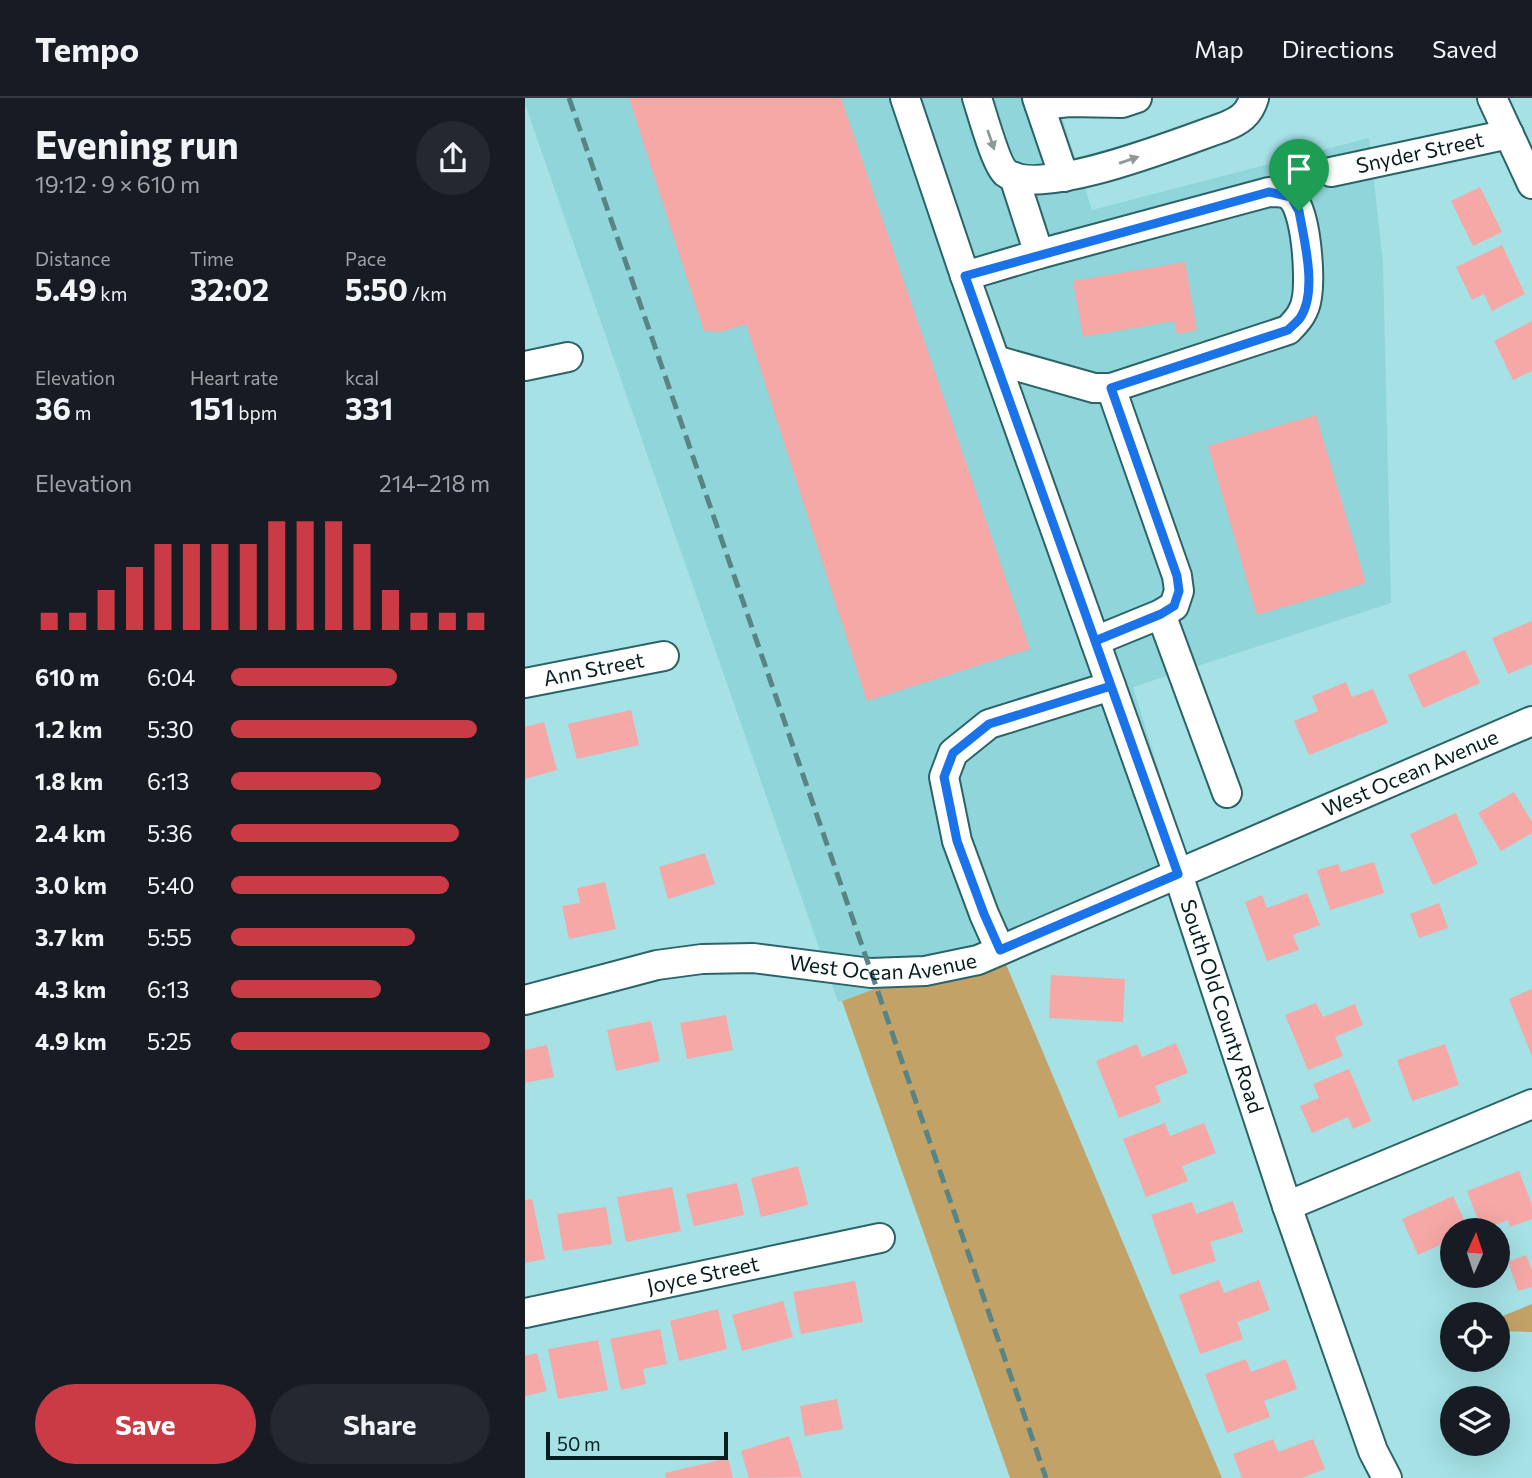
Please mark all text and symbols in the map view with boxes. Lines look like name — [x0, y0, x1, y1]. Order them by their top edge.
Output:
text: Tempo — [35, 28, 139, 69]
text: Map — [1194, 34, 1244, 63]
text: Directions — [1282, 34, 1394, 63]
text: Saved — [1432, 34, 1497, 63]
text: Evening run — [35, 120, 239, 167]
button: share — [416, 121, 490, 195]
street label: Snyder Street — [1354, 126, 1486, 177]
one-way arrow — [986, 130, 997, 151]
pin — [1269, 139, 1329, 211]
icon: arrive — [1280, 150, 1318, 188]
one-way arrow — [1119, 154, 1140, 165]
text: 19:12 · 9 × 610 m — [35, 170, 200, 198]
text: Distance — [35, 247, 111, 270]
text: Time — [190, 247, 234, 270]
text: Pace — [345, 247, 386, 270]
text: 5.49 — [35, 270, 97, 307]
text: 32:02 — [190, 270, 269, 307]
text: 5:50 — [345, 270, 408, 307]
text: km — [97, 282, 127, 305]
text: /km — [408, 282, 447, 305]
text: Elevation — [35, 366, 115, 389]
text: Heart rate — [190, 366, 278, 389]
text: kcal — [345, 366, 379, 389]
text: 36 — [35, 389, 71, 426]
text: 151 — [190, 389, 235, 426]
text: 331 — [345, 389, 393, 426]
text: m — [71, 401, 91, 424]
text: bpm — [235, 401, 277, 424]
text: Elevation — [35, 469, 132, 497]
text: 214–218 m — [379, 469, 490, 497]
street label: Ann Street — [541, 646, 646, 690]
text: 610 m — [35, 663, 99, 691]
text: 6:04 — [147, 663, 195, 691]
text: 1.2 km — [35, 715, 102, 743]
text: 5:30 — [147, 715, 194, 743]
street label: West Ocean Avenue — [1318, 723, 1501, 821]
text: 1.8 km — [35, 767, 103, 795]
text: 6:13 — [147, 767, 189, 795]
text: 2.4 km — [35, 819, 106, 847]
text: 5:36 — [147, 819, 193, 847]
text: 3.0 km — [35, 871, 107, 899]
text: 5:40 — [147, 871, 194, 899]
street label: South Old County Road — [1176, 896, 1270, 1116]
text: 3.7 km — [35, 923, 104, 951]
text: 5:55 — [147, 923, 192, 951]
street label: West Ocean Avenue — [788, 947, 979, 984]
text: 4.3 km — [35, 975, 106, 1003]
text: 6:13 — [147, 975, 189, 1003]
text: 4.9 km — [35, 1027, 107, 1055]
text: 5:25 — [147, 1027, 192, 1055]
north arrow — [1440, 1218, 1510, 1288]
map controls — [1440, 1218, 1510, 1456]
street label: Joyce Street — [645, 1250, 761, 1298]
button: locate — [1440, 1302, 1510, 1372]
button: Save — [35, 1384, 256, 1464]
button: Share — [270, 1384, 490, 1464]
button: layers — [1440, 1386, 1510, 1456]
scale bar — [546, 1429, 728, 1461]
text: 50 m — [557, 1432, 601, 1455]

